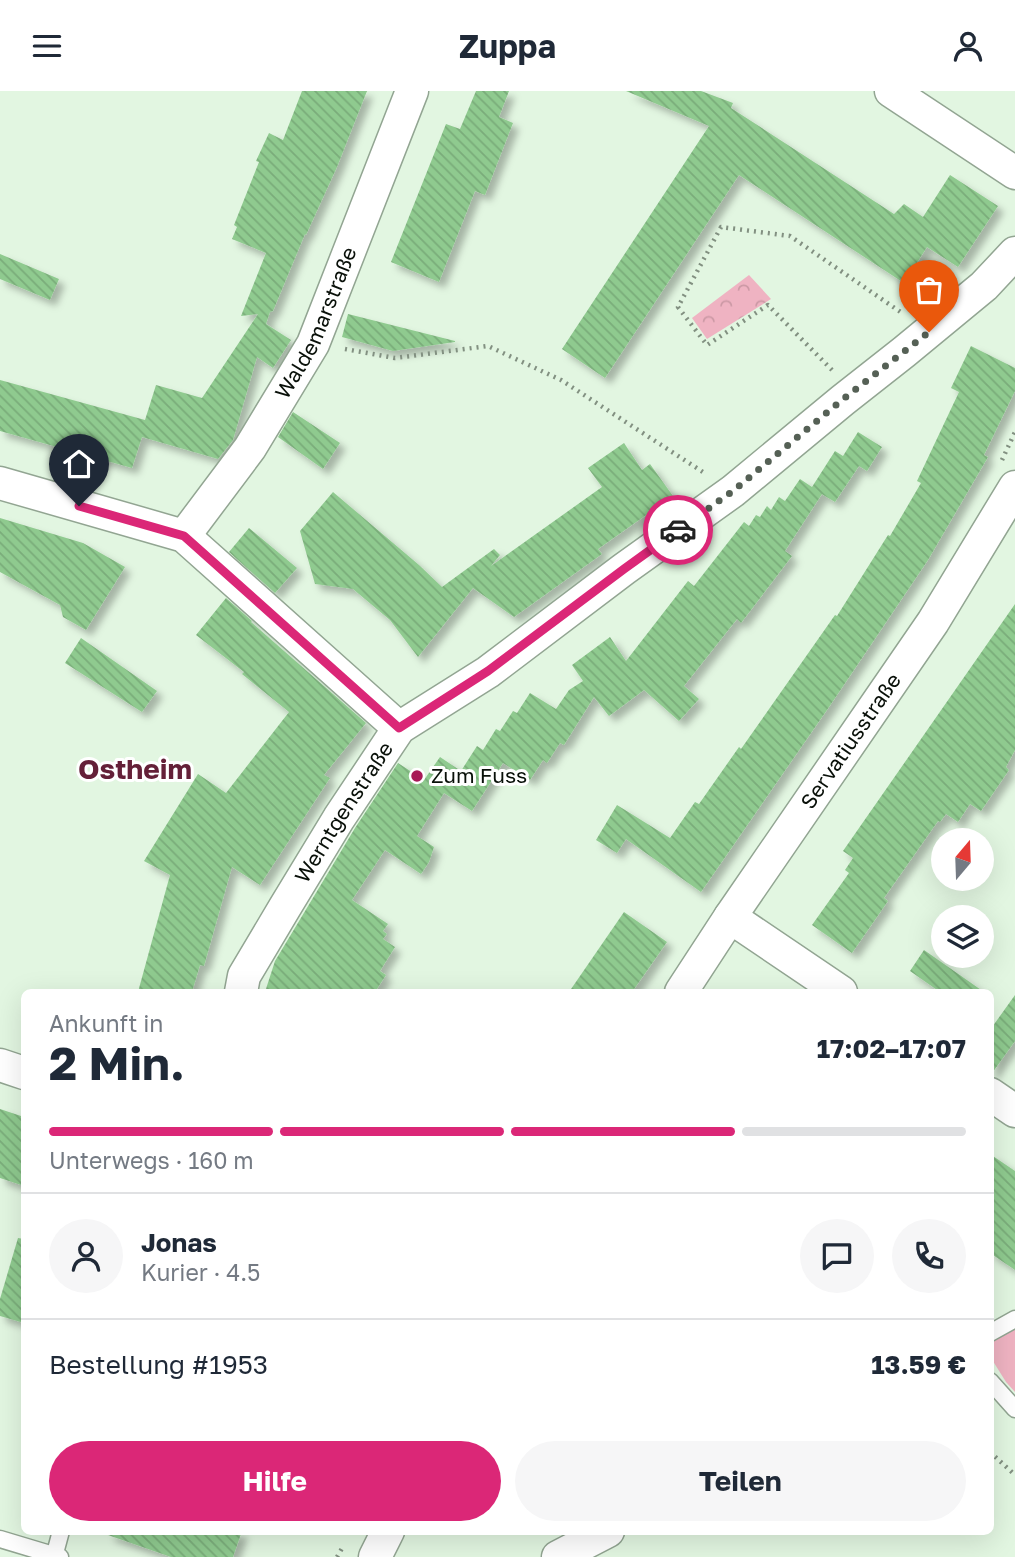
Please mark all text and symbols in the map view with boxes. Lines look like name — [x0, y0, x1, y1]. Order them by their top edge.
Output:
icon: menu — [28, 27, 66, 65]
text: Zuppa — [459, 27, 556, 65]
icon: person — [949, 27, 987, 65]
street label: Waldemarstraße — [269, 243, 362, 403]
pin — [899, 260, 959, 332]
icon: bag — [910, 271, 948, 309]
pin — [49, 434, 109, 506]
icon: home — [60, 445, 98, 483]
courier — [643, 495, 713, 565]
icon: car — [659, 511, 697, 549]
street label: Servatiusstraße — [794, 668, 906, 813]
street label: Werntgenstraße — [289, 736, 398, 887]
district label: Ostheim — [78, 752, 192, 785]
place label: Zum Fuss — [431, 762, 527, 788]
marker: Zum Fuss — [409, 768, 425, 784]
north arrow — [931, 828, 994, 891]
map controls — [931, 828, 994, 968]
button: layers — [931, 905, 994, 968]
text: Ankunft in — [49, 1009, 164, 1037]
text: 17:02–17:07 — [817, 1033, 966, 1064]
text: 2 Min. — [49, 1035, 185, 1090]
text: Unterwegs · 160 m — [49, 1146, 254, 1174]
button: person — [49, 1219, 123, 1293]
button: chat — [800, 1219, 874, 1293]
button: phone — [892, 1219, 966, 1293]
text: Jonas — [141, 1227, 217, 1258]
text: Kurier · 4.5 — [141, 1258, 260, 1286]
text: Bestellung #1953 — [49, 1349, 268, 1380]
text: 13.59 € — [871, 1349, 966, 1380]
button: Hilfe — [49, 1441, 501, 1521]
button: Teilen — [515, 1441, 966, 1521]

